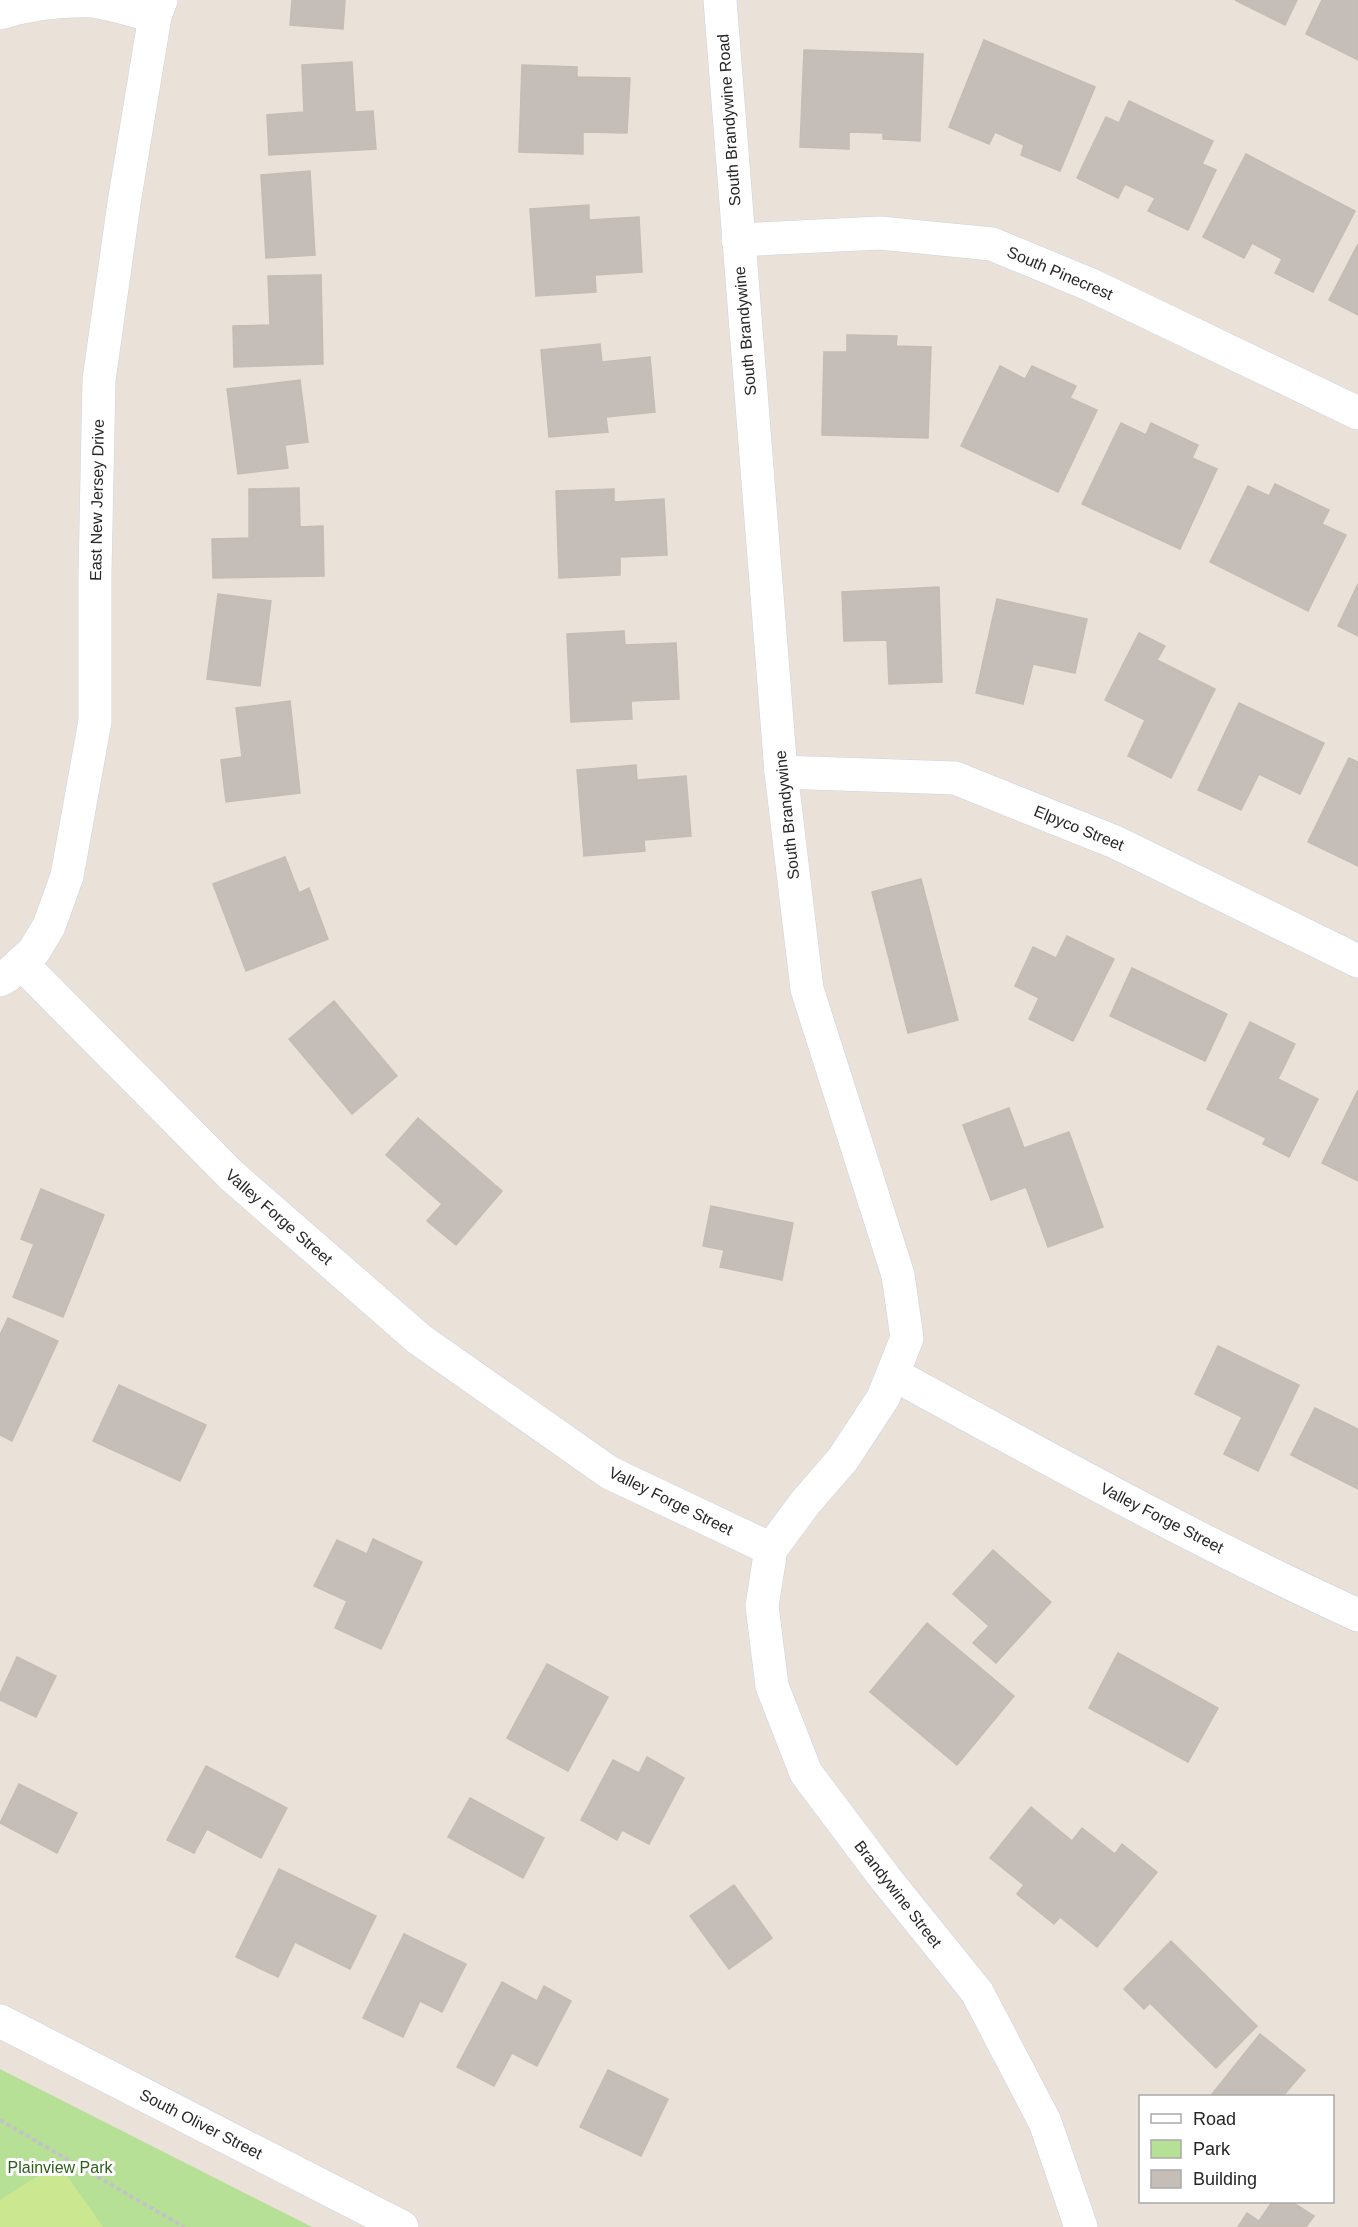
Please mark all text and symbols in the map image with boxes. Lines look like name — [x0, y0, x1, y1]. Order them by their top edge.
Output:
street label: South Brandywine Road — [715, 33, 743, 207]
street label: South Pinecrest — [1005, 243, 1116, 303]
street label: South Brandywine — [731, 265, 759, 396]
street label: East New Jersey Drive — [87, 419, 107, 581]
street label: South Brandywine — [772, 749, 802, 880]
street label: Elpyco Street — [1032, 802, 1127, 854]
street label: Valley Forge Street — [222, 1166, 336, 1268]
street label: Valley Forge Street — [606, 1464, 736, 1539]
street label: Valley Forge Street — [1098, 1480, 1227, 1557]
street label: Brandywine Street — [851, 1837, 945, 1951]
street label: South Oliver Street — [137, 2086, 266, 2163]
legend — [1139, 2095, 1334, 2203]
text: Road — [1193, 2109, 1236, 2129]
text: Park — [1193, 2139, 1231, 2159]
park label: Plainview Park — [8, 2159, 113, 2176]
text: Building — [1193, 2169, 1257, 2189]

